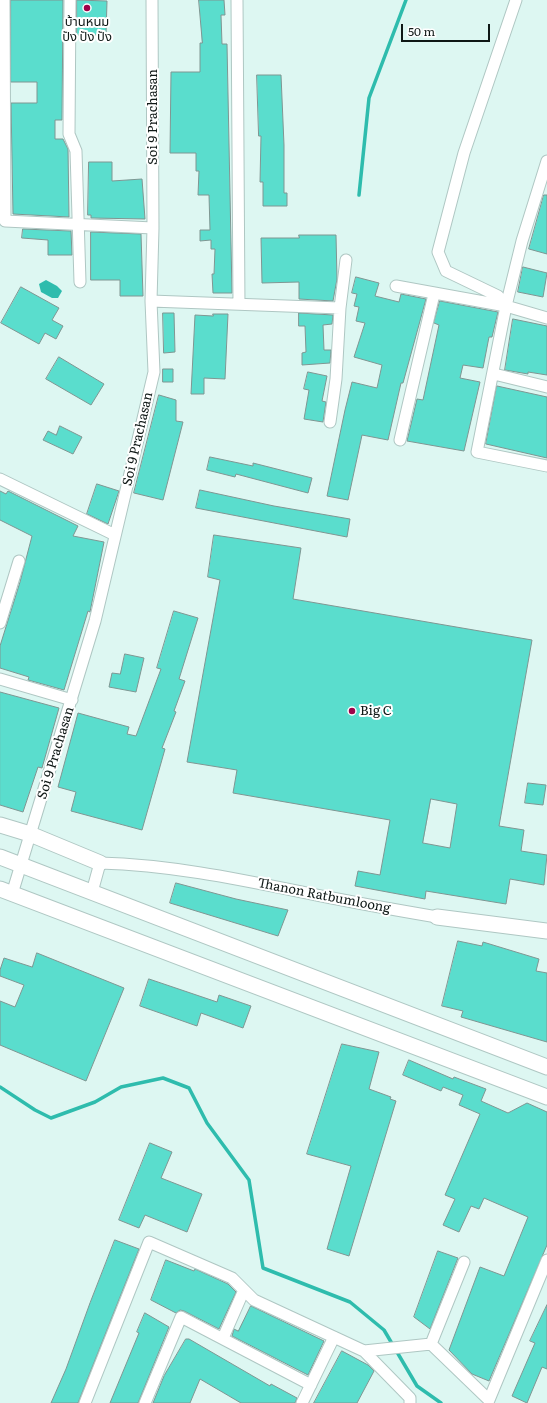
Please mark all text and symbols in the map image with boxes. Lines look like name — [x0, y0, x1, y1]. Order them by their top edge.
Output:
marker: บ้านหนม ปัง ปัง ปัง — [82, 3, 92, 13]
place label: บ้านหนม ปัง ปัง ปัง — [62, 14, 112, 45]
scale bar — [403, 16, 492, 42]
text: 50 m — [408, 22, 435, 40]
street label: Soi 9 Prachasan — [145, 69, 161, 165]
street label: Soi 9 Prachasan — [120, 391, 156, 487]
place label: Big C — [360, 703, 392, 719]
street label: Soi 9 Prachasan — [35, 705, 77, 801]
marker: Big C — [347, 706, 357, 716]
street label: Thanon Ratbumloong — [256, 875, 392, 917]

